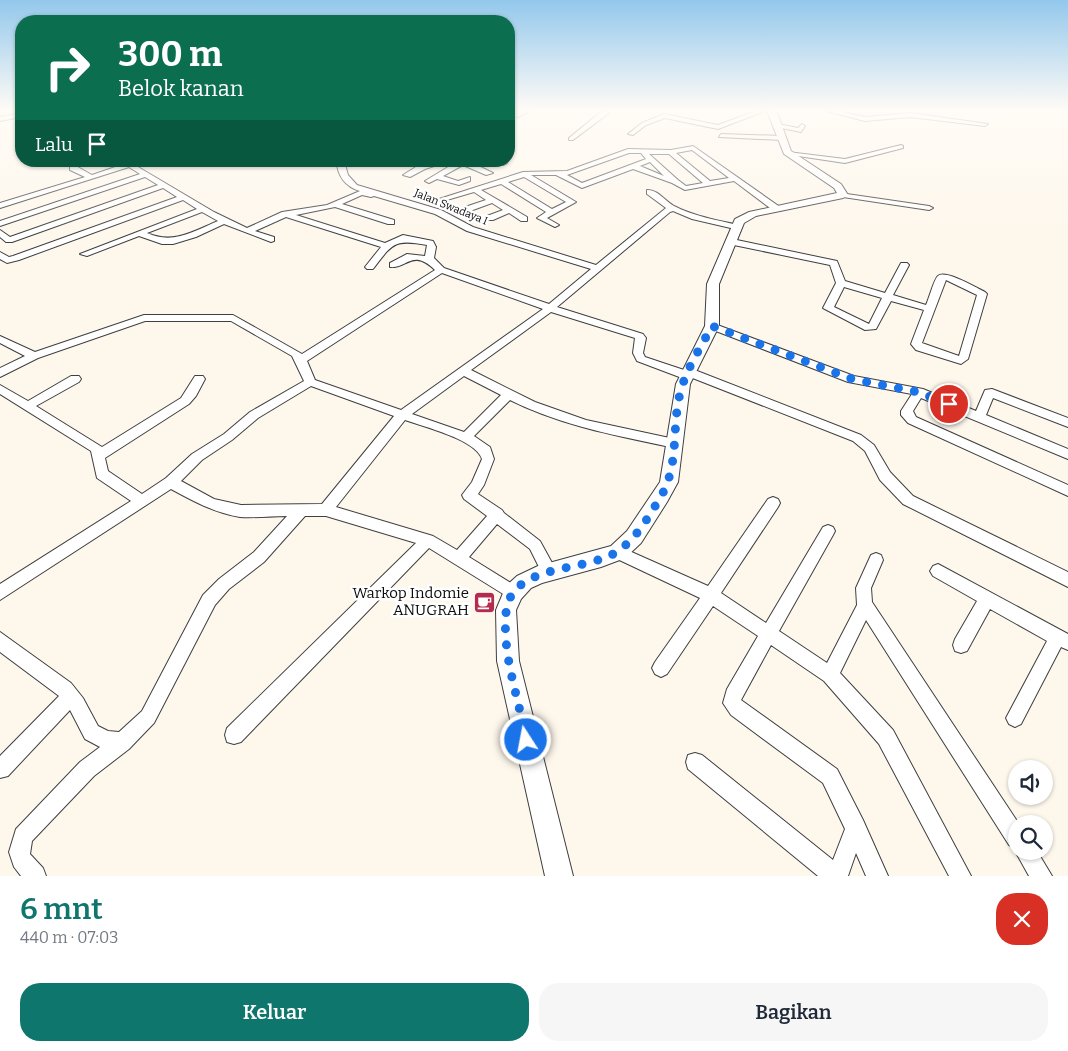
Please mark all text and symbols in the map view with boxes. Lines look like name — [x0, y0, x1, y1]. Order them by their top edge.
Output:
text: 300 m — [118, 33, 222, 75]
icon: right — [35, 35, 100, 100]
text: Belok kanan — [118, 75, 244, 102]
icon: arrive — [83, 130, 111, 158]
text: Lalu — [35, 133, 73, 156]
street label: Jalan Swadaya I — [411, 186, 490, 228]
pin — [928, 383, 970, 425]
icon: arrive — [935, 390, 963, 418]
place label: Warkop Indomie ANUGRAH — [353, 584, 469, 619]
cafe icon: Warkop Indomie ANUGRAH — [473, 590, 497, 614]
position arrow — [499, 713, 551, 765]
map controls — [1008, 760, 1053, 860]
button: sound — [1008, 760, 1053, 805]
button: search — [1008, 815, 1053, 860]
text: 6 mnt — [20, 891, 103, 927]
button: close — [996, 893, 1048, 945]
text: 440 m · 07:03 — [20, 928, 118, 947]
button: Keluar — [20, 983, 529, 1041]
button: Bagikan — [539, 983, 1048, 1041]

